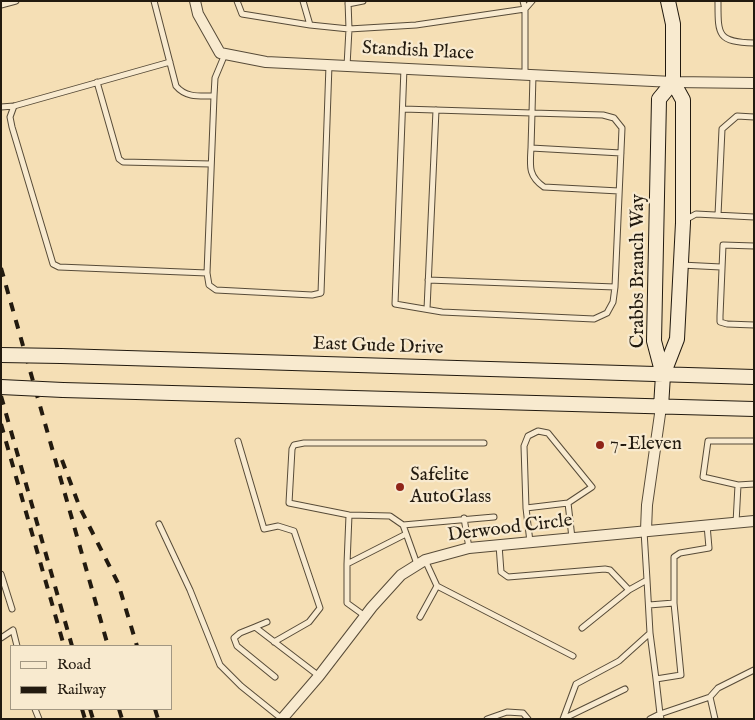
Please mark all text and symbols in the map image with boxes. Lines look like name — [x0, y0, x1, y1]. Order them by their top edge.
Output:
street label: Standish Place — [361, 38, 475, 66]
street label: Crabbs Branch Way — [628, 194, 650, 348]
street label: East Gude Drive — [312, 333, 444, 361]
place label: 7-Eleven — [610, 434, 682, 456]
marker: 7-Eleven — [594, 439, 606, 451]
place label: Safelite AutoGlass — [410, 465, 491, 509]
marker: Safelite AutoGlass — [394, 481, 406, 493]
street label: Derwood Circle — [446, 510, 574, 548]
legend — [10, 645, 172, 710]
text: Road — [57, 655, 91, 674]
text: Railway — [57, 680, 106, 699]

